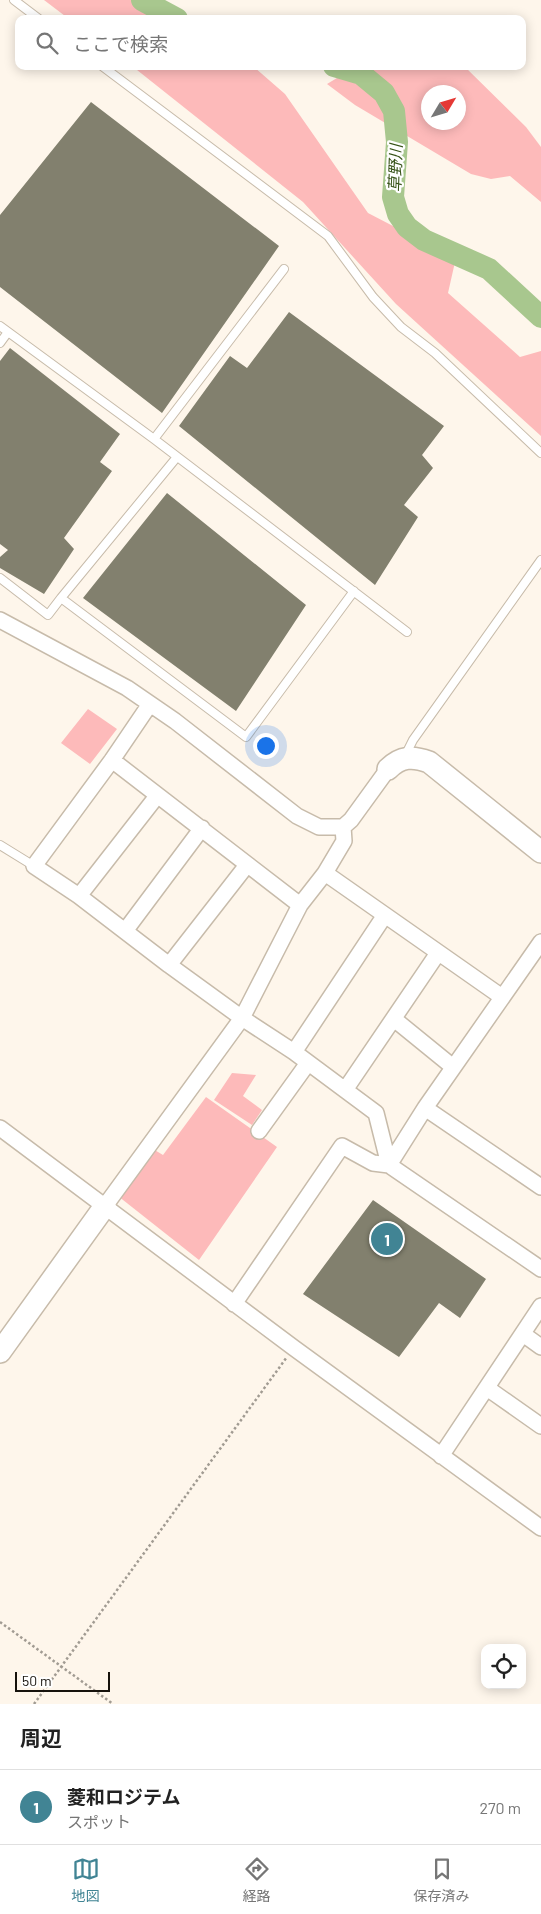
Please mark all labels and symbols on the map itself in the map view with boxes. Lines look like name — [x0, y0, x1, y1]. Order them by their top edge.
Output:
north arrow — [421, 85, 466, 130]
water label: 草野川 — [384, 142, 405, 192]
your location — [253, 733, 279, 759]
pin: 1 — [371, 1220, 403, 1258]
scale bar — [15, 1669, 110, 1692]

